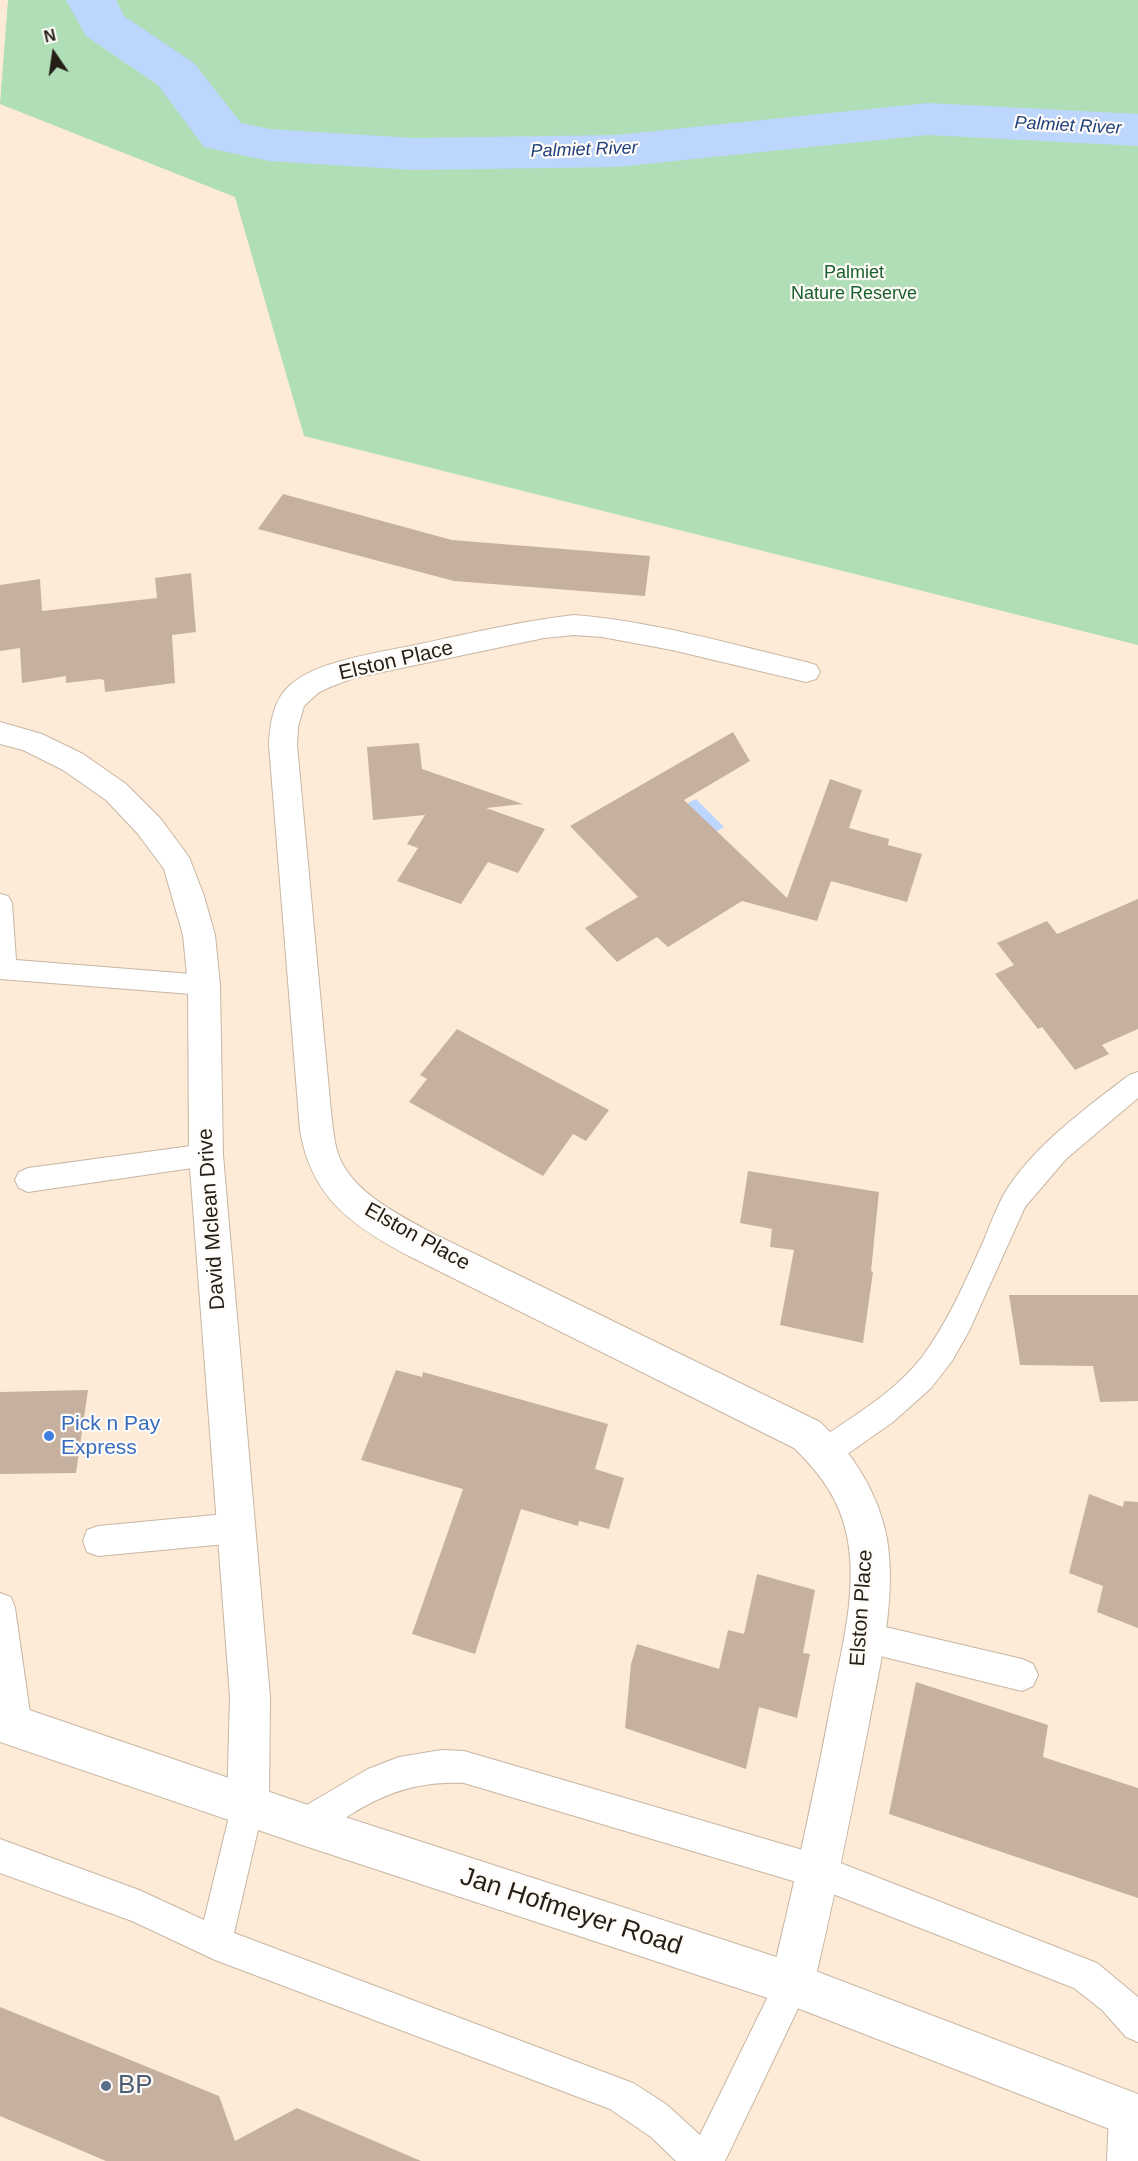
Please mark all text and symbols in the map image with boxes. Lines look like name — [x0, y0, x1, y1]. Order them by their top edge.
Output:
north arrow — [24, 24, 84, 84]
text: N — [42, 26, 57, 46]
water label: Palmiet River — [1014, 112, 1122, 140]
water label: Palmiet River — [530, 137, 638, 163]
park label: Palmiet Nature Reserve — [791, 262, 917, 304]
street label: Elston Place — [336, 636, 456, 686]
street label: David Mclean Drive — [193, 1127, 231, 1311]
street label: Elston Place — [360, 1198, 474, 1276]
place label: Pick n Pay Express — [61, 1411, 160, 1461]
marker: Pick n Pay Express — [42, 1429, 56, 1443]
street label: Elston Place — [845, 1549, 879, 1667]
street label: Jan Hofmeyer Road — [456, 1861, 686, 1963]
place label: BP — [118, 2070, 153, 2102]
marker: BP — [99, 2079, 113, 2093]

